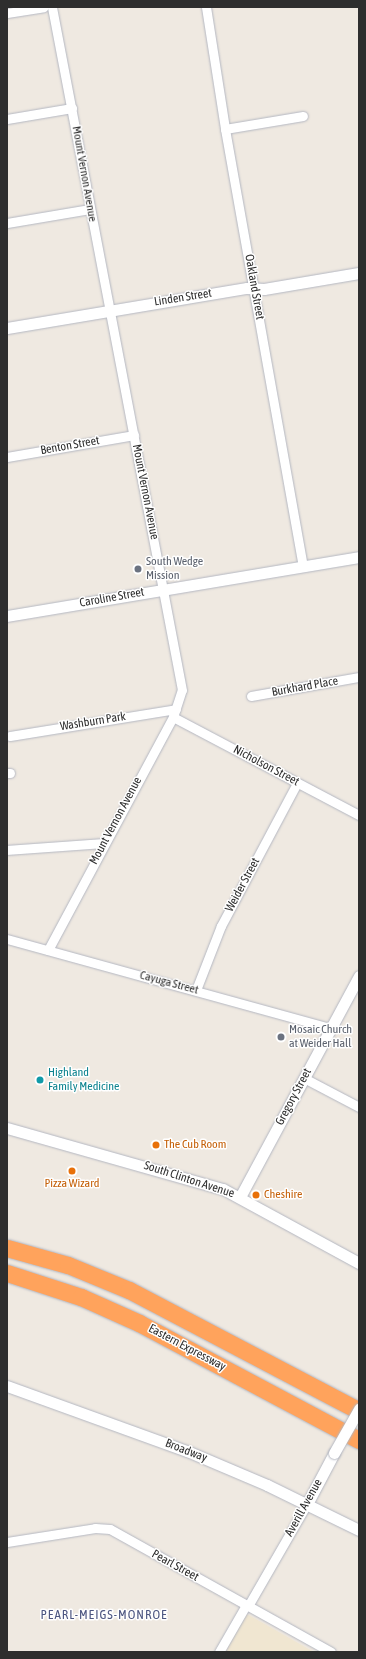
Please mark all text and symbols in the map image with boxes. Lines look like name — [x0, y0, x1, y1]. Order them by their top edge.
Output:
street label: Mount Vernon Avenue — [68, 125, 100, 223]
street label: Oakland Street — [241, 253, 267, 321]
street label: Linden Street — [153, 286, 213, 310]
street label: Benton Street — [39, 434, 101, 458]
street label: Mount Vernon Avenue — [129, 443, 161, 541]
place label: South Wedge Mission — [146, 555, 203, 583]
marker: South Wedge Mission — [133, 564, 143, 574]
street label: Caroline Street — [79, 585, 145, 611]
street label: Burkhard Place — [271, 674, 339, 700]
street label: Washburn Park — [59, 710, 127, 734]
street label: Nicholson Street — [231, 743, 301, 789]
street label: Mount Vernon Avenue — [87, 775, 145, 867]
street label: Weider Street — [223, 855, 263, 915]
street label: Cayuga Street — [138, 968, 200, 998]
place label: Mosaic Church at Weider Hall — [289, 1023, 352, 1051]
marker: Mosaic Church at Weider Hall — [276, 1032, 286, 1042]
place label: Highland Family Medicine — [48, 1066, 120, 1094]
street label: Gregory Street — [273, 1066, 315, 1128]
marker: Highland Family Medicine — [35, 1075, 45, 1085]
place label: The Cub Room — [164, 1138, 226, 1152]
marker: The Cub Room — [151, 1140, 161, 1150]
street label: South Clinton Avenue — [142, 1159, 236, 1201]
marker: Pizza Wizard — [67, 1166, 77, 1176]
place label: Pizza Wizard — [45, 1177, 99, 1191]
place label: Cheshire — [264, 1188, 302, 1202]
marker: Cheshire — [251, 1190, 261, 1200]
street label: Eastern Expressway — [146, 1322, 228, 1374]
street label: Broadway — [163, 1436, 209, 1466]
street label: Averill Avenue — [282, 1477, 326, 1539]
street label: Pearl Street — [149, 1547, 201, 1585]
district label: PEARL-MEIGS-MONROE — [40, 1607, 168, 1623]

